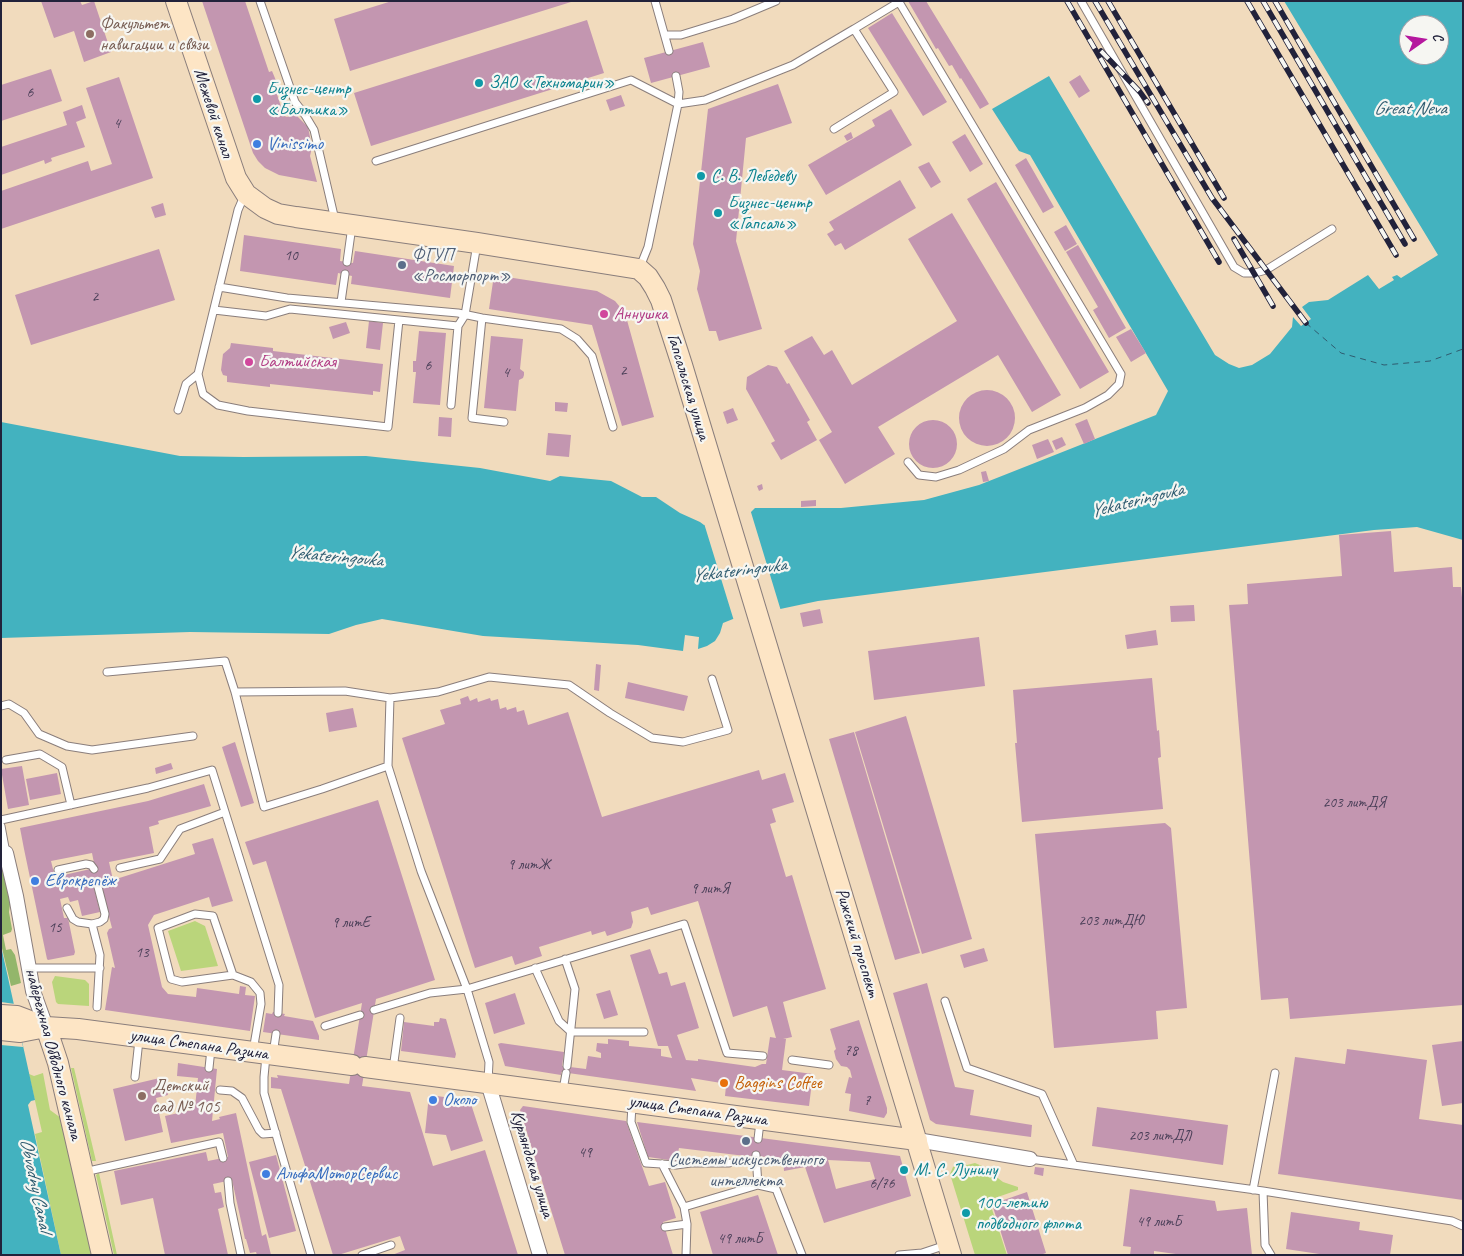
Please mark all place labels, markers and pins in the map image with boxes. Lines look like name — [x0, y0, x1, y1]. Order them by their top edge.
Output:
place label: Факультет навигации и связи — [100, 13, 209, 56]
marker: Факультет навигации и связи — [84, 28, 96, 40]
place label: ЗАО «Техномарин» — [489, 72, 615, 94]
marker: ЗАО «Техномарин» — [473, 77, 485, 89]
place label: Бизнес-центр «Балтика» — [267, 78, 351, 120]
marker: Бизнес-центр «Балтика» — [251, 93, 263, 105]
place label: Vinissimo — [267, 133, 323, 155]
marker: Vinissimo — [251, 138, 263, 150]
place label: С. В. Лебедеву — [711, 165, 796, 187]
marker: С. В. Лебедеву — [695, 170, 707, 182]
place label: Бизнес-центр «Гапсаль» — [728, 192, 812, 234]
marker: Бизнес-центр «Гапсаль» — [712, 207, 724, 219]
place label: ФГУП «Росморпорт» — [412, 244, 511, 286]
marker: ФГУП «Росморпорт» — [396, 259, 408, 271]
place label: Аннушка — [614, 303, 667, 325]
marker: Аннушка — [598, 308, 610, 320]
place label: Балтийская — [259, 351, 336, 373]
marker: Балтийская — [243, 356, 255, 368]
place label: Еврокрепёж — [45, 870, 116, 892]
marker: Еврокрепёж — [29, 875, 41, 887]
place label: Baggins Coffee — [734, 1072, 822, 1094]
place label: Детский сад № 105 — [152, 1075, 220, 1118]
marker: Baggins Coffee — [718, 1077, 730, 1089]
place label: Около — [443, 1089, 476, 1111]
marker: Детский сад № 105 — [136, 1090, 148, 1102]
marker: Около — [427, 1094, 439, 1106]
marker: Системы искусственного интеллекта — [740, 1135, 752, 1147]
place label: Системы искусственного интеллекта — [669, 1149, 823, 1192]
place label: М. С. Лунину — [914, 1159, 997, 1181]
place label: АльфаМоторСервис — [276, 1163, 397, 1185]
marker: М. С. Лунину — [898, 1164, 910, 1176]
marker: АльфаМоторСервис — [260, 1168, 272, 1180]
place label: 100-летию подводного флота — [976, 1192, 1081, 1234]
marker: 100-летию подводного флота — [960, 1207, 972, 1219]

